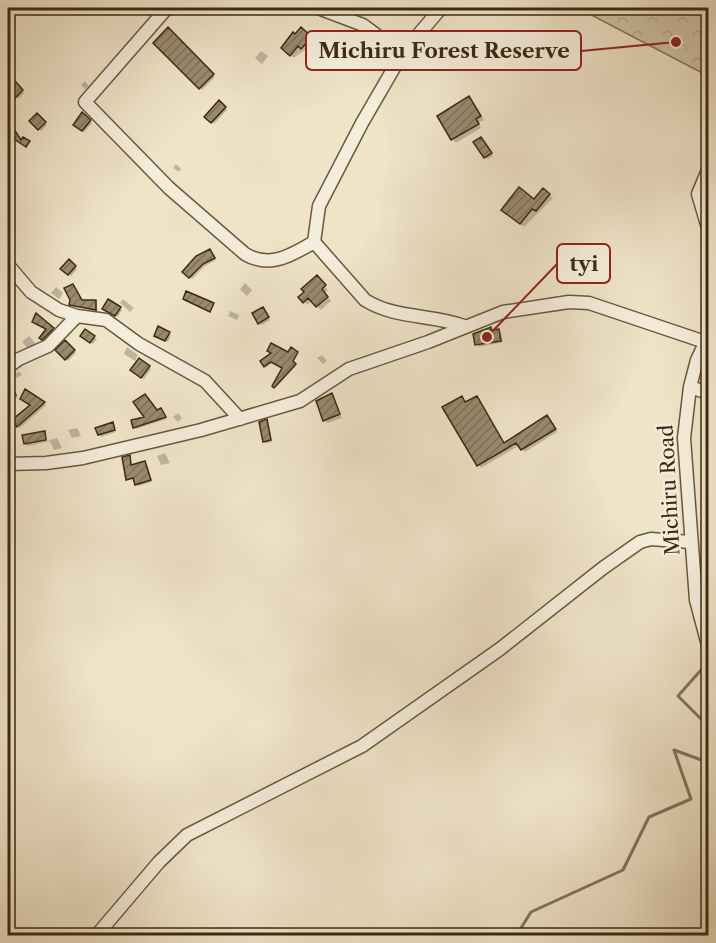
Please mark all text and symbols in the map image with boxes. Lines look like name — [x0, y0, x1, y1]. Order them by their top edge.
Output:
callout: Michiru Forest Reserve — [306, 31, 581, 70]
text: Michiru Forest Reserve — [318, 38, 570, 63]
callout: tyi — [557, 244, 610, 283]
text: tyi — [570, 251, 599, 276]
street label: Michiru Road — [654, 424, 684, 556]

